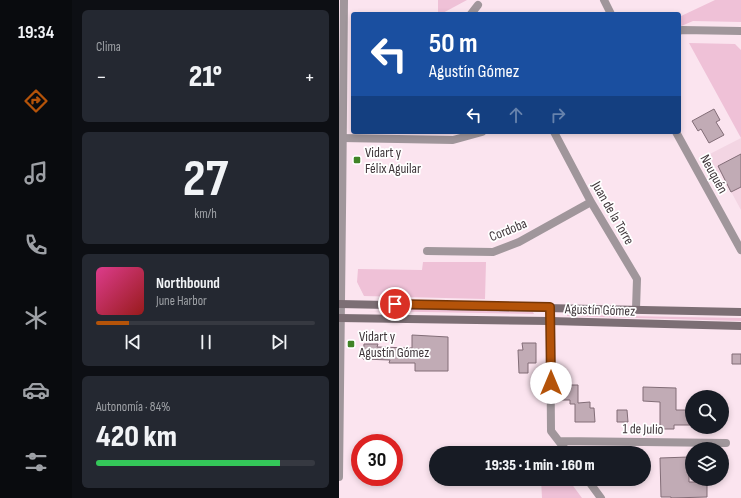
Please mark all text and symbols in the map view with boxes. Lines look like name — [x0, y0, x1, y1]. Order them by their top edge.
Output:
text: 19:34 — [18, 22, 54, 43]
text: 50 m — [429, 27, 478, 60]
icon: left — [363, 28, 415, 80]
text: Clima — [96, 39, 121, 55]
text: 21° — [189, 59, 222, 95]
text: Agustín Gómez — [429, 61, 519, 82]
text: − — [96, 64, 107, 91]
text: + — [304, 64, 315, 91]
icon: directions — [22, 87, 50, 115]
icon: left — [463, 104, 485, 126]
icon: ahead — [505, 104, 527, 126]
icon: right — [547, 104, 569, 126]
place label: Vidart y Félix Aguilar — [365, 144, 421, 177]
text: 27 — [183, 148, 228, 211]
street label: Neuquén — [696, 152, 732, 196]
marker: Vidart y Félix Aguilar — [352, 155, 362, 165]
icon: music — [22, 159, 50, 187]
street label: Juan de la Torre — [588, 177, 638, 248]
text: km/h — [194, 206, 217, 222]
street label: Cordoba — [487, 215, 529, 245]
icon: phone — [22, 231, 50, 259]
text: Northbound — [156, 274, 220, 293]
pin — [378, 287, 412, 321]
text: June Harbor — [156, 293, 207, 309]
icon: arrive — [384, 293, 406, 315]
street label: Agustín Gómez — [564, 300, 635, 320]
icon: climate — [22, 304, 50, 332]
place label: Vidart y Agustín Gómez — [358, 328, 429, 361]
icon: previous — [122, 331, 144, 353]
icon: pause — [195, 331, 217, 353]
icon: next — [268, 331, 290, 353]
marker: Vidart y Agustín Gómez — [346, 339, 356, 349]
position arrow — [530, 362, 572, 404]
icon: car — [22, 376, 50, 404]
map controls — [685, 390, 729, 486]
button: search — [685, 390, 729, 434]
text: Autonomía · 84% — [96, 399, 171, 415]
text: 420 km — [96, 419, 177, 455]
street label: 1 de Julio — [622, 420, 664, 438]
speed limit sign: 30 — [351, 434, 403, 486]
button: layers — [685, 442, 729, 486]
icon: filters — [22, 448, 50, 476]
text: 19:35 · 1 min · 160 m — [485, 456, 595, 475]

